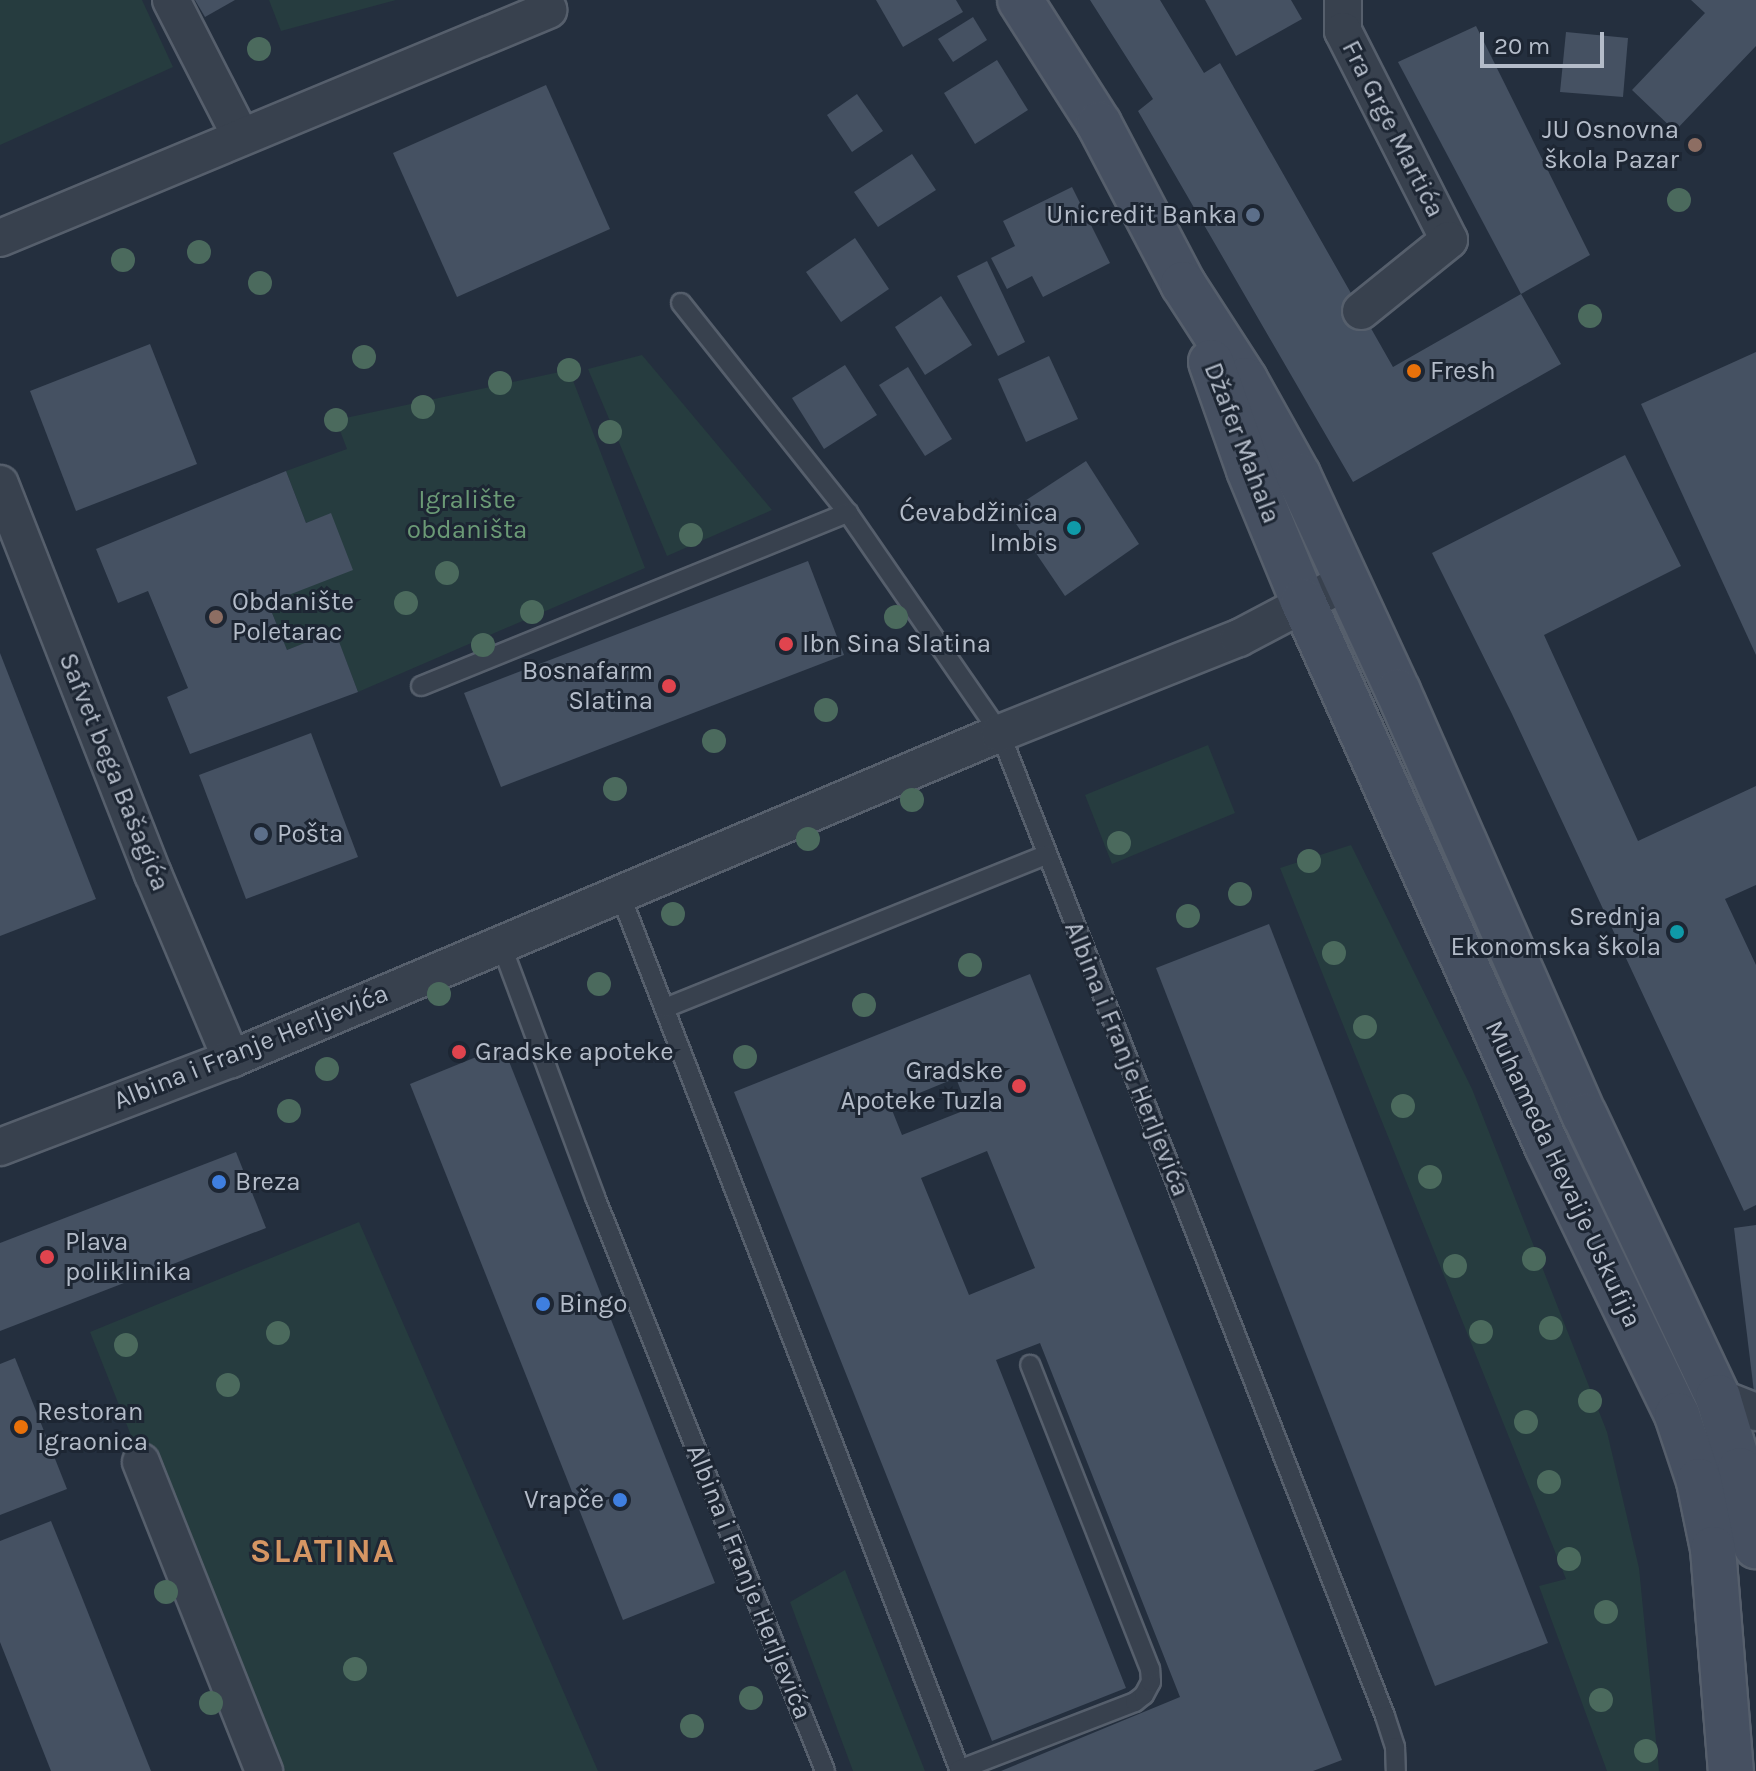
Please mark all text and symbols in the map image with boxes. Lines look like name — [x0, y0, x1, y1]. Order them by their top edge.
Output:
scale bar — [1484, 16, 1608, 66]
text: 20 m — [1494, 32, 1550, 60]
street label: Fra Grge Martića — [1335, 35, 1451, 223]
place label: JU Osnovna škola Pazar — [1542, 114, 1679, 176]
marker: JU Osnovna škola Pazar — [1686, 136, 1704, 154]
place label: Unicredit Banka — [1046, 199, 1237, 231]
marker: Unicredit Banka — [1244, 206, 1262, 224]
place label: Fresh — [1430, 355, 1496, 387]
street label: Džafer Mahala — [1197, 358, 1287, 528]
marker: Fresh — [1405, 362, 1423, 380]
park label: Igralište obdaništa — [407, 484, 527, 546]
place label: Ćevabdžinica Imbis — [899, 497, 1058, 558]
marker: Ćevabdžinica Imbis — [1065, 519, 1083, 537]
place label: Obdanište Poletarac — [232, 586, 354, 648]
marker: Obdanište Poletarac — [207, 608, 225, 626]
place label: Ibn Sina Slatina — [802, 628, 991, 660]
marker: Ibn Sina Slatina — [777, 635, 795, 653]
street label: Safvet bega Bašagića — [52, 648, 176, 896]
place label: Bosnafarm Slatina — [522, 655, 653, 716]
marker: Bosnafarm Slatina — [660, 677, 678, 695]
place label: Pošta — [277, 818, 343, 850]
marker: Pošta — [252, 825, 270, 843]
place label: Srednja Ekonomska škola — [1450, 901, 1661, 962]
street label: Albina i Franje Herljevića — [1058, 917, 1196, 1201]
marker: Srednja Ekonomska škola — [1668, 923, 1686, 941]
street label: Albina i Franje Herljevića — [109, 978, 393, 1116]
street label: Muhameda Hevaije Uskufija — [1478, 1016, 1648, 1332]
place label: Gradske apoteke — [475, 1036, 674, 1068]
marker: Gradske apoteke — [450, 1043, 468, 1061]
place label: Gradske Apoteke Tuzla — [840, 1055, 1003, 1116]
marker: Gradske Apoteke Tuzla — [1010, 1077, 1028, 1095]
place label: Breza — [235, 1166, 301, 1198]
marker: Breza — [210, 1173, 228, 1191]
place label: Plava poliklinika — [65, 1226, 192, 1288]
marker: Plava poliklinika — [36, 1246, 58, 1268]
place label: Bingo — [559, 1288, 627, 1320]
marker: Bingo — [534, 1295, 552, 1313]
place label: Restoran Igraonica — [37, 1396, 148, 1458]
marker: Restoran Igraonica — [12, 1418, 30, 1436]
street label: Albina i Franje Herljevića — [680, 1440, 818, 1724]
place label: Vrapče — [524, 1484, 604, 1516]
marker: Vrapče — [611, 1491, 629, 1509]
district label: SLATINA — [250, 1532, 396, 1572]

